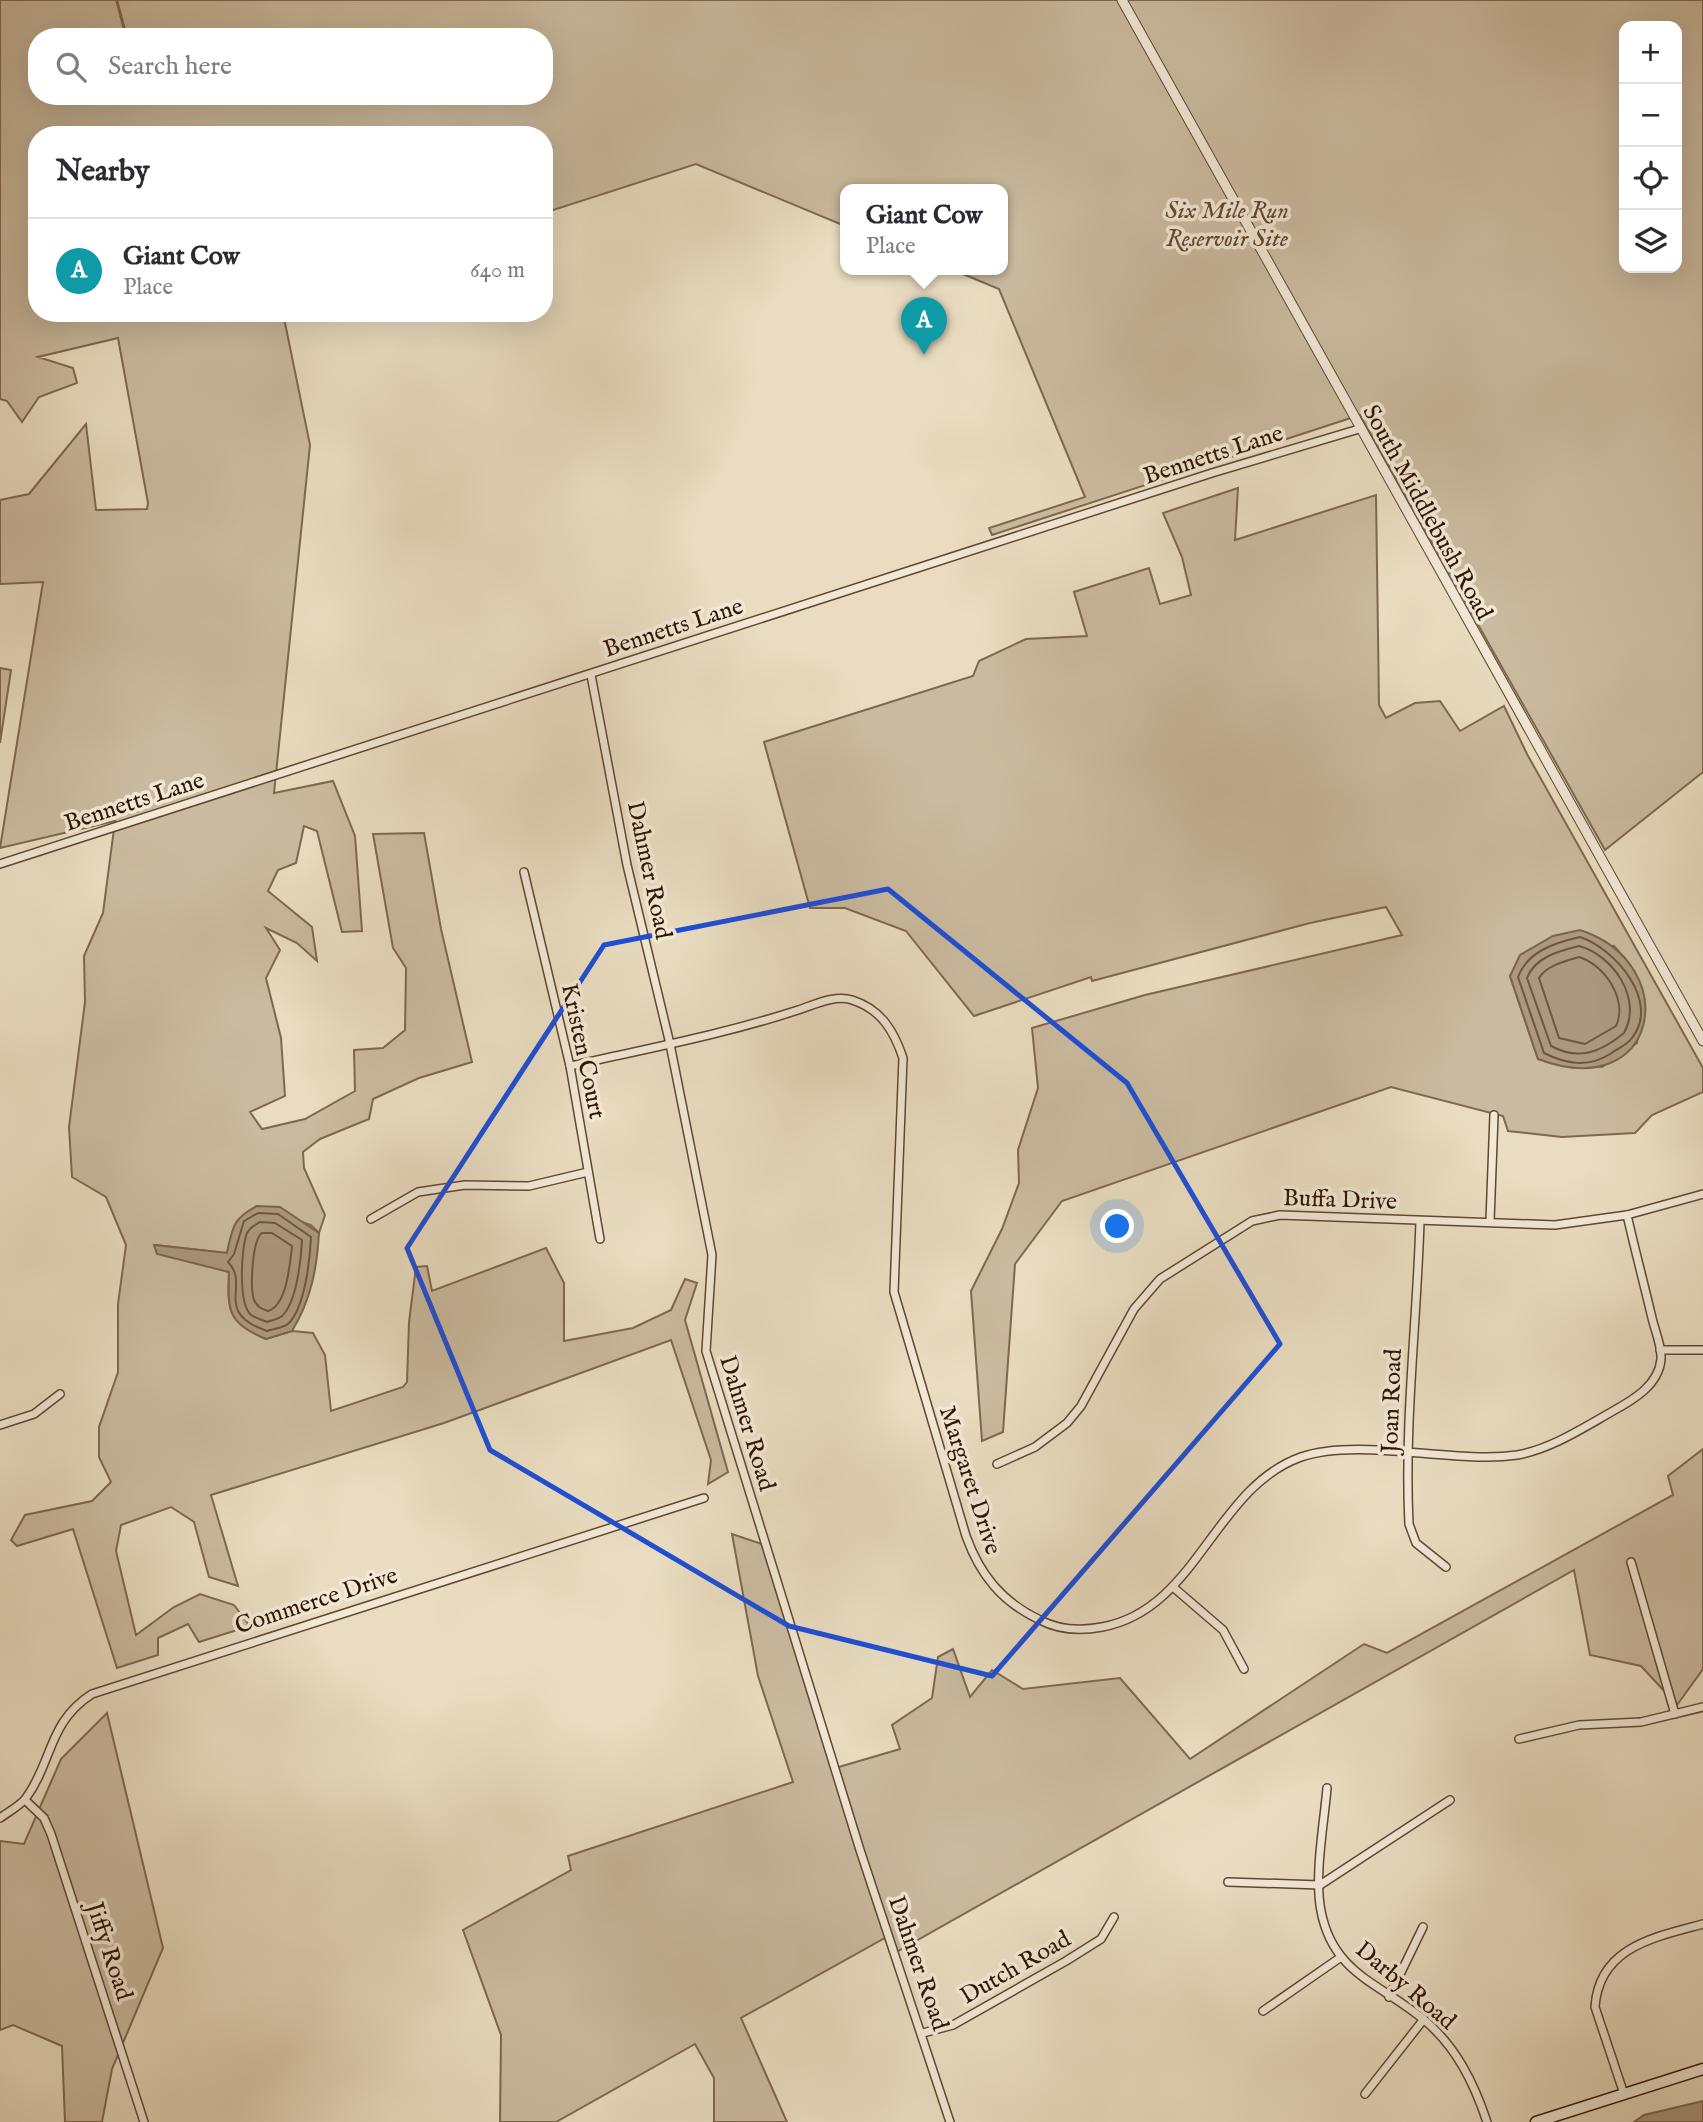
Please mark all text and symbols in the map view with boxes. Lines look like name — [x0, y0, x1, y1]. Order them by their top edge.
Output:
map controls — [1619, 21, 1682, 273]
button: + — [1619, 21, 1682, 84]
search box — [28, 28, 553, 105]
icon: search — [52, 48, 90, 86]
text: Search here — [108, 50, 232, 83]
button: − — [1619, 84, 1682, 147]
button: locate — [1619, 147, 1682, 210]
text: Nearby — [56, 153, 149, 191]
popup — [840, 184, 1008, 275]
park label: Six Mile Run Reservoir Site — [1165, 196, 1289, 255]
text: Giant Cow — [866, 199, 982, 232]
button: layers — [1619, 210, 1682, 273]
text: Place — [866, 232, 916, 261]
text: Giant Cow — [123, 240, 240, 273]
text: A — [71, 256, 87, 285]
text: 640 m — [470, 256, 525, 285]
text: Place — [123, 273, 173, 302]
pin: A — [901, 297, 947, 355]
street label: South Middlebush Road — [1355, 400, 1499, 626]
street label: Bennetts Lane — [1140, 418, 1287, 493]
street label: Bennetts Lane — [600, 591, 747, 666]
street label: Bennetts Lane — [61, 765, 208, 840]
street label: Dahmer Road — [619, 799, 678, 942]
street label: Kristen Court — [553, 981, 612, 1122]
street label: Buffa Drive — [1282, 1183, 1398, 1218]
your location — [1100, 1209, 1134, 1243]
street label: Joan Road — [1375, 1348, 1410, 1457]
street label: Dahmer Road — [711, 1352, 782, 1495]
street label: Margaret Drive — [931, 1402, 1008, 1559]
street label: Commerce Drive — [231, 1561, 402, 1642]
street label: Dahmer Road — [880, 1892, 955, 2035]
street label: Jiffy Road — [77, 1896, 139, 2005]
street label: Dutch Road — [955, 1924, 1077, 2012]
street label: Darby Road — [1348, 1935, 1462, 2037]

